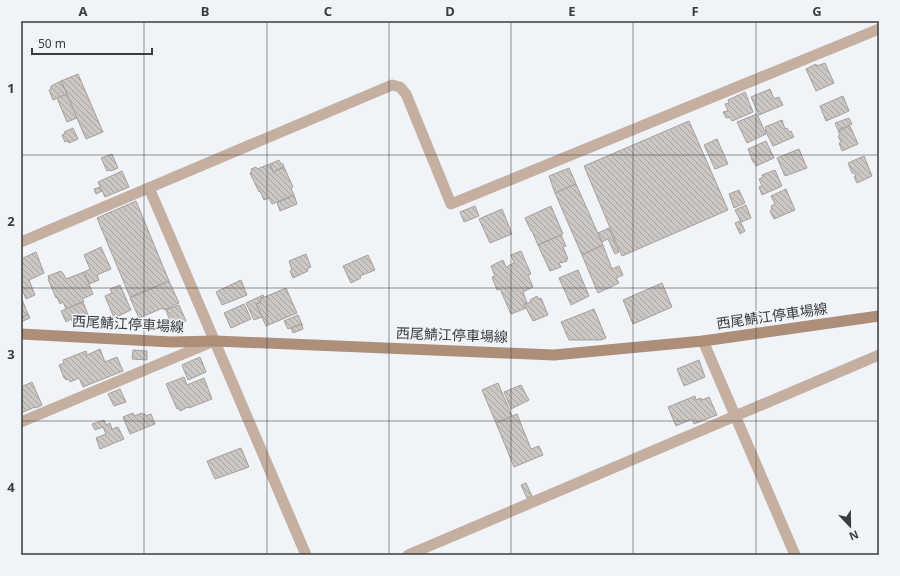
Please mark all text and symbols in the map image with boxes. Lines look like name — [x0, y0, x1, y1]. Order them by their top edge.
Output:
text: A — [79, 2, 88, 20]
text: B — [201, 2, 209, 20]
text: C — [324, 2, 332, 20]
text: D — [445, 2, 455, 20]
text: E — [568, 2, 576, 20]
text: F — [691, 2, 699, 20]
text: G — [812, 2, 822, 20]
scale bar — [32, 30, 152, 56]
text: 50 m — [38, 35, 66, 52]
text: 1 — [7, 79, 15, 97]
text: 2 — [7, 212, 15, 230]
street label: 西尾鯖江停車場線 — [715, 298, 829, 333]
street label: 西尾鯖江停車場線 — [72, 311, 184, 336]
street label: 西尾鯖江停車場線 — [396, 323, 508, 346]
text: 3 — [7, 345, 15, 363]
text: 4 — [7, 478, 15, 496]
north arrow — [830, 506, 870, 546]
text: N — [847, 527, 861, 544]

